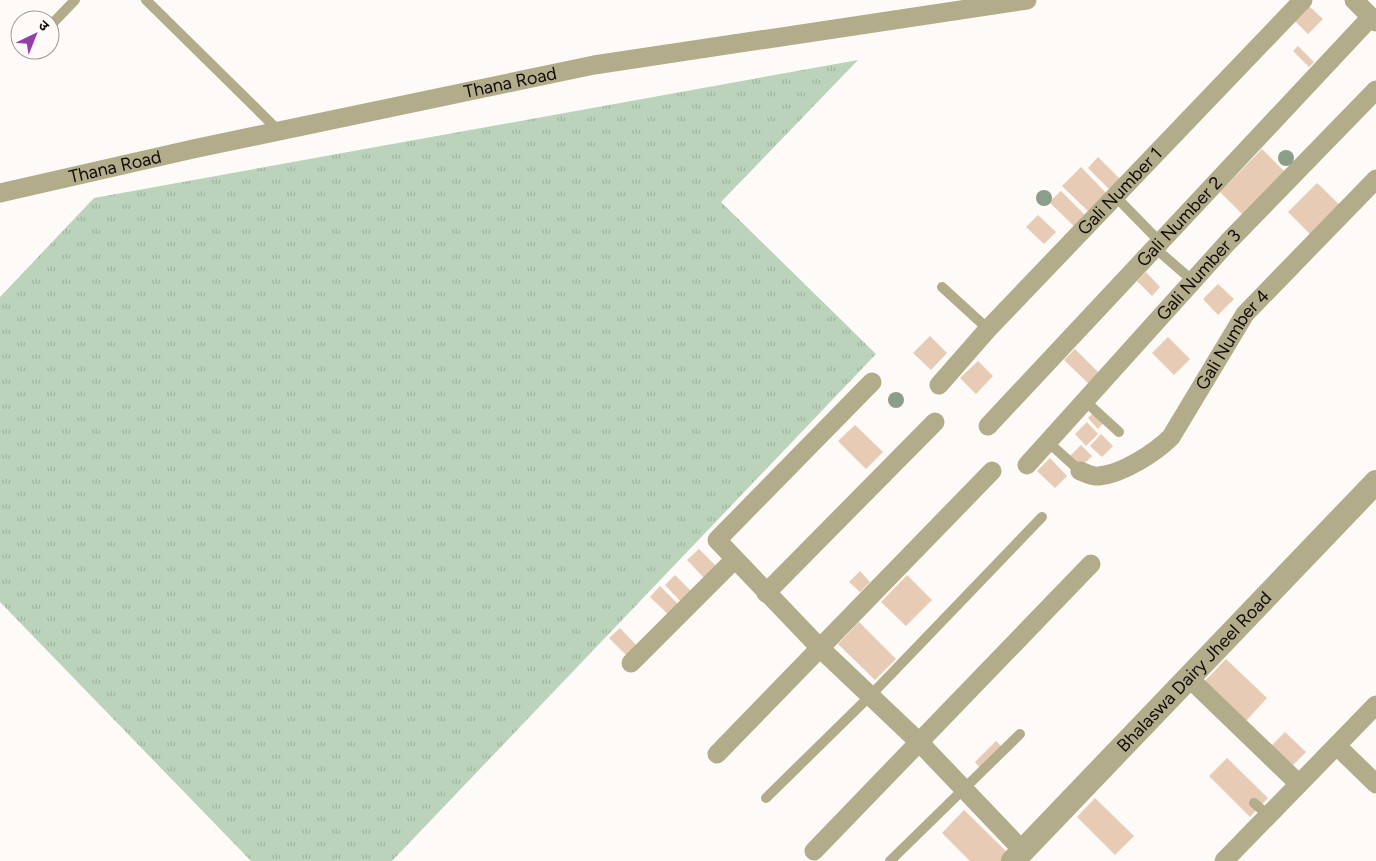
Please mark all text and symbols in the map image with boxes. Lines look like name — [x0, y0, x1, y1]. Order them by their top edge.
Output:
north arrow — [10, 10, 60, 60]
text: उ — [35, 17, 53, 35]
street label: Thana Road — [462, 62, 559, 103]
street label: Gali Number 1 — [1073, 143, 1167, 240]
street label: Thana Road — [67, 146, 163, 188]
street label: Gali Number 2 — [1132, 172, 1227, 271]
street label: Gali Number 3 — [1152, 225, 1245, 325]
street label: Gali Number 4 — [1191, 285, 1274, 394]
street label: Bhalaswa Dairy Jheel Road — [1112, 587, 1276, 757]

